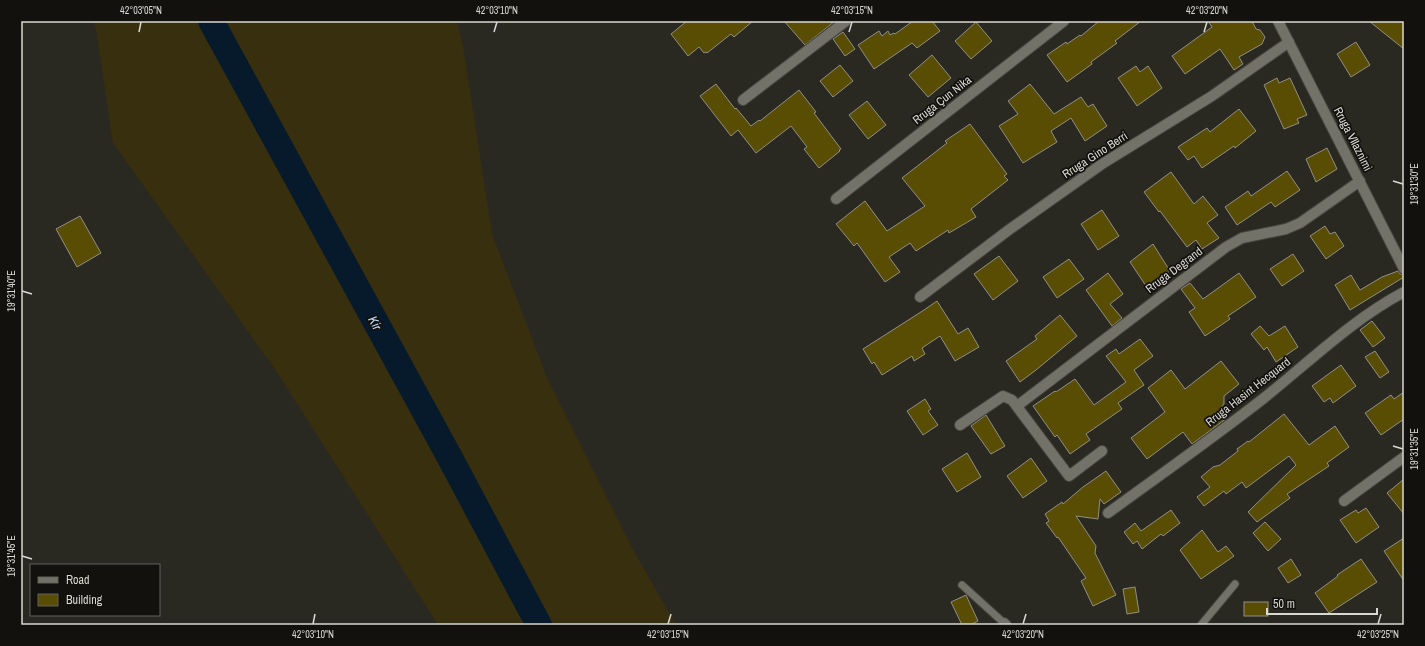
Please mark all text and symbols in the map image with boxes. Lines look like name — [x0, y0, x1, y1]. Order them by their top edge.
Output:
text: 42°03'05"N — [120, 4, 162, 17]
text: 42°03'10"N — [476, 4, 518, 17]
text: 42°03'15"N — [831, 4, 873, 17]
text: 42°03'20"N — [1186, 4, 1228, 17]
street label: Rruga Çun Nika — [909, 72, 975, 128]
street label: Rruga Vllaznimi — [1330, 104, 1376, 174]
street label: Rruga Gino Berri — [1059, 128, 1131, 182]
text: 19°31'30"E — [1408, 163, 1421, 205]
street label: Rruga Degrand — [1142, 243, 1206, 297]
text: 19°31'40"E — [5, 270, 18, 312]
water label: Kir — [364, 313, 386, 333]
street label: Rruga Hasint Hecquard — [1202, 354, 1294, 430]
text: 19°31'35"E — [1408, 428, 1421, 470]
text: 19°31'45"E — [5, 535, 18, 577]
legend — [30, 564, 160, 616]
text: Road — [66, 572, 90, 588]
scale bar — [1267, 590, 1377, 616]
text: Building — [66, 592, 103, 608]
text: 50 m — [1273, 596, 1295, 612]
text: 42°03'10"N — [292, 628, 334, 641]
text: 42°03'15"N — [647, 628, 689, 641]
text: 42°03'20"N — [1002, 628, 1044, 641]
text: 42°03'25"N — [1357, 628, 1399, 641]

